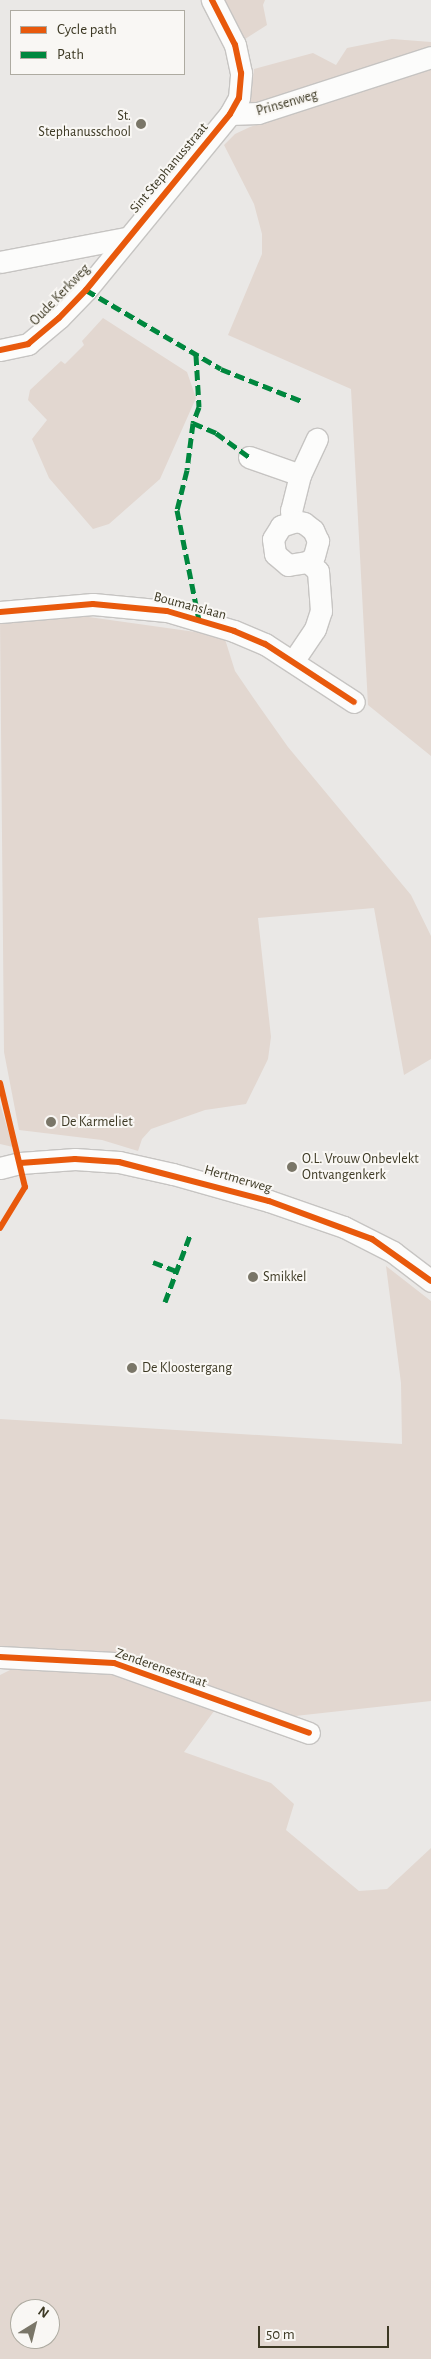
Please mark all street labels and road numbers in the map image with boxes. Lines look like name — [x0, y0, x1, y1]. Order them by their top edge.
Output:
street label: Prinsenweg — [254, 86, 320, 120]
street label: Sint Stephanusstraat — [126, 119, 212, 217]
street label: Oude Kerkweg — [26, 261, 94, 329]
street label: Boumanslaan — [152, 588, 228, 624]
street label: Hertmerweg — [202, 1161, 274, 1197]
street label: Zenderensestraat — [113, 1644, 209, 1692]

